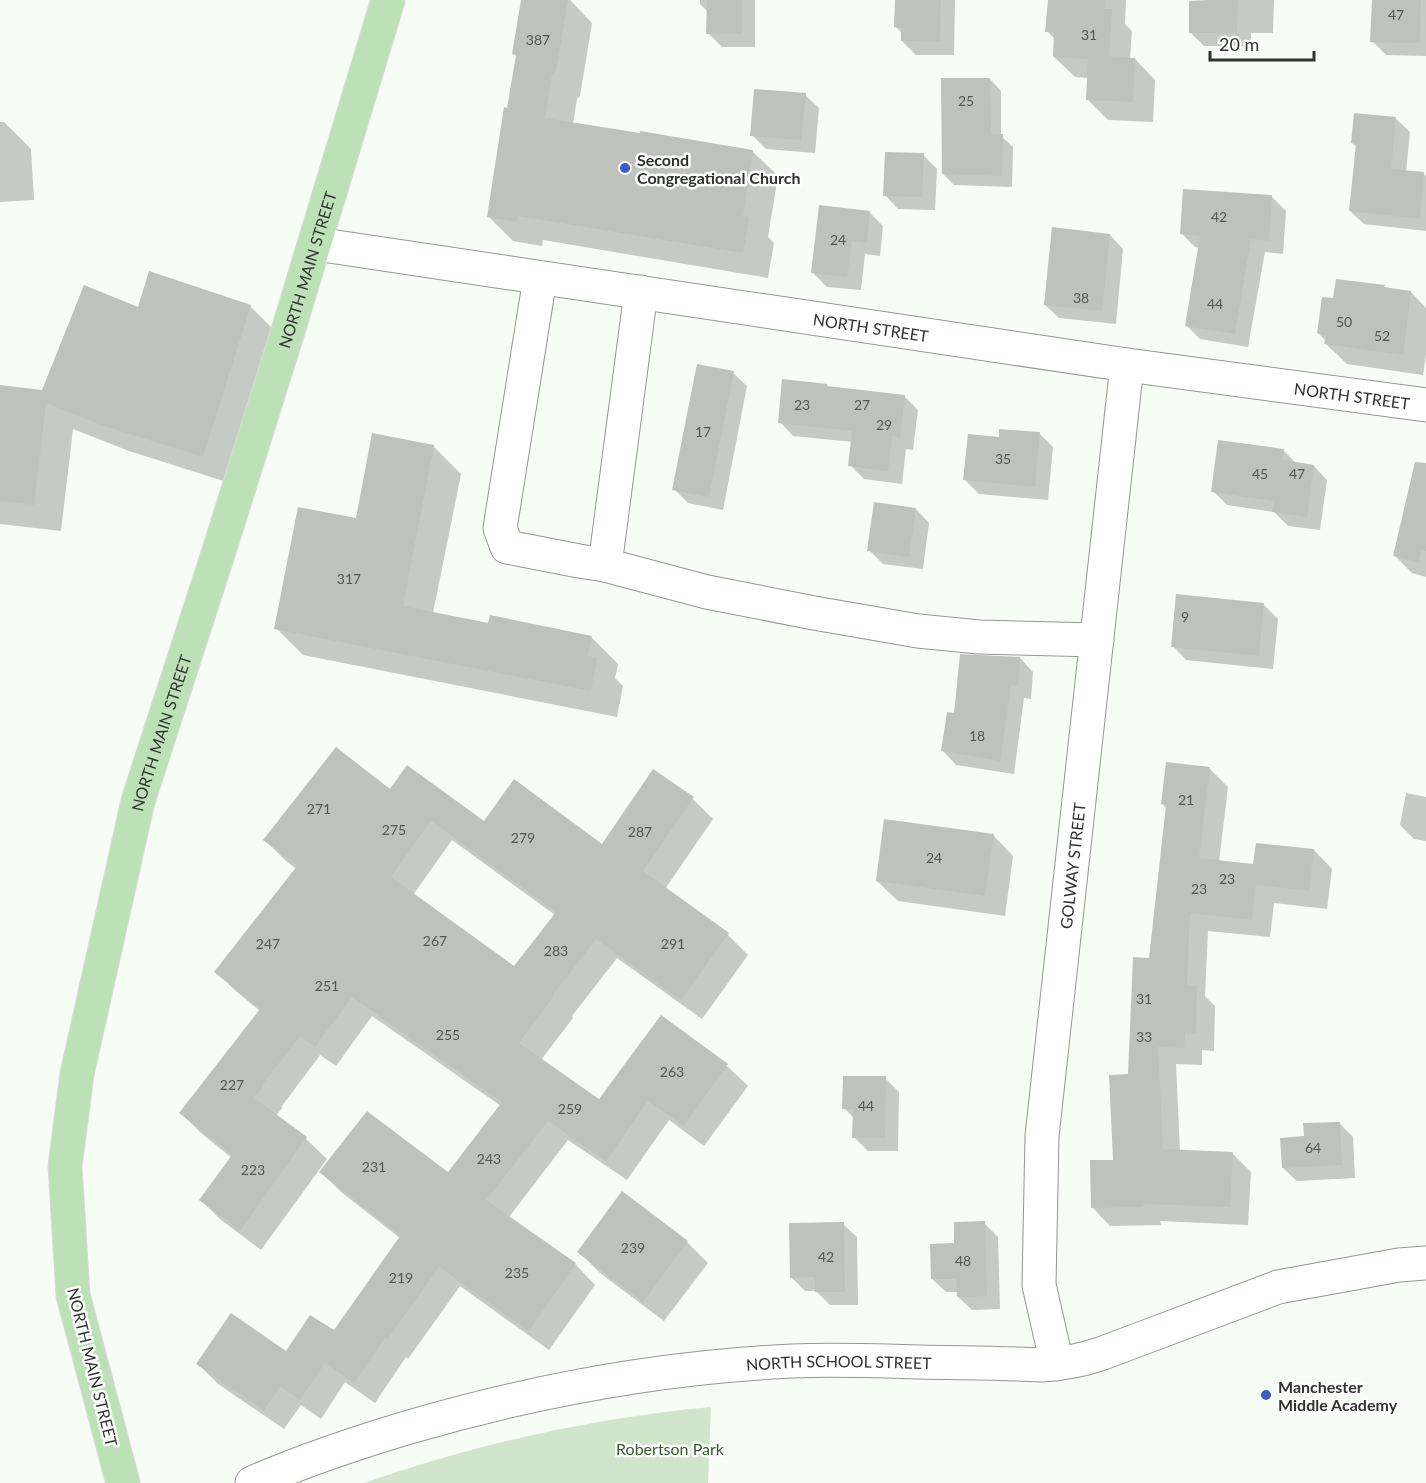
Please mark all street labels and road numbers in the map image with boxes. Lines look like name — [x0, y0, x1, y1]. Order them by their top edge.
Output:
street label: NORTH MAIN STREET — [274, 188, 339, 350]
street label: NORTH STREET — [812, 309, 930, 345]
street label: NORTH STREET — [1293, 378, 1412, 412]
street label: NORTH MAIN STREET — [127, 652, 194, 813]
street label: GOLWAY STREET — [1055, 801, 1088, 930]
street label: NORTH MAIN STREET — [64, 1286, 122, 1449]
street label: NORTH SCHOOL STREET — [745, 1351, 932, 1373]

